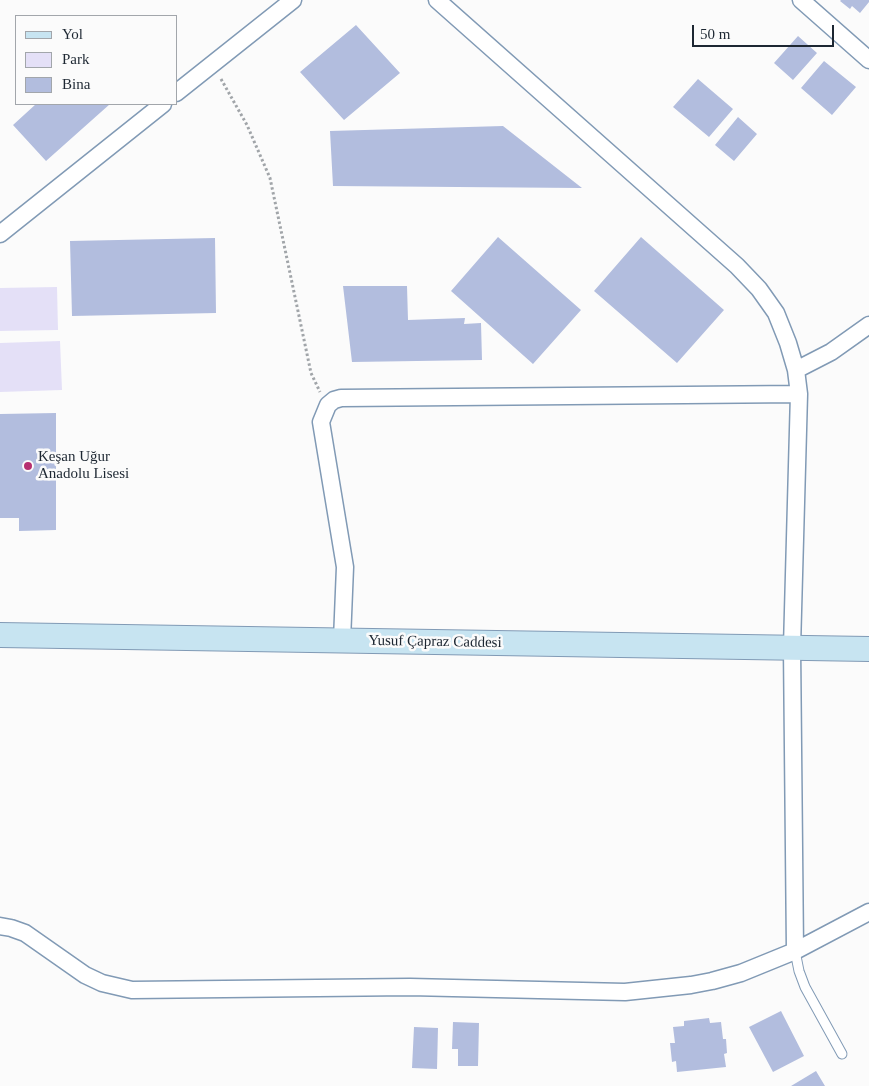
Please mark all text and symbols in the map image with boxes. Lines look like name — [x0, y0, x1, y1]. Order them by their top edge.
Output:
legend — [15, 15, 178, 105]
scale bar — [694, 15, 836, 47]
text: Yol — [62, 26, 83, 42]
text: 50 m — [700, 26, 730, 42]
text: Park — [62, 51, 90, 67]
text: Bina — [62, 76, 90, 92]
place label: Keşan Uğur Anadolu Lisesi — [38, 448, 129, 483]
marker: Keşan Uğur Anadolu Lisesi — [22, 460, 34, 472]
street label: Yusuf Çapraz Caddesi — [368, 632, 502, 652]

